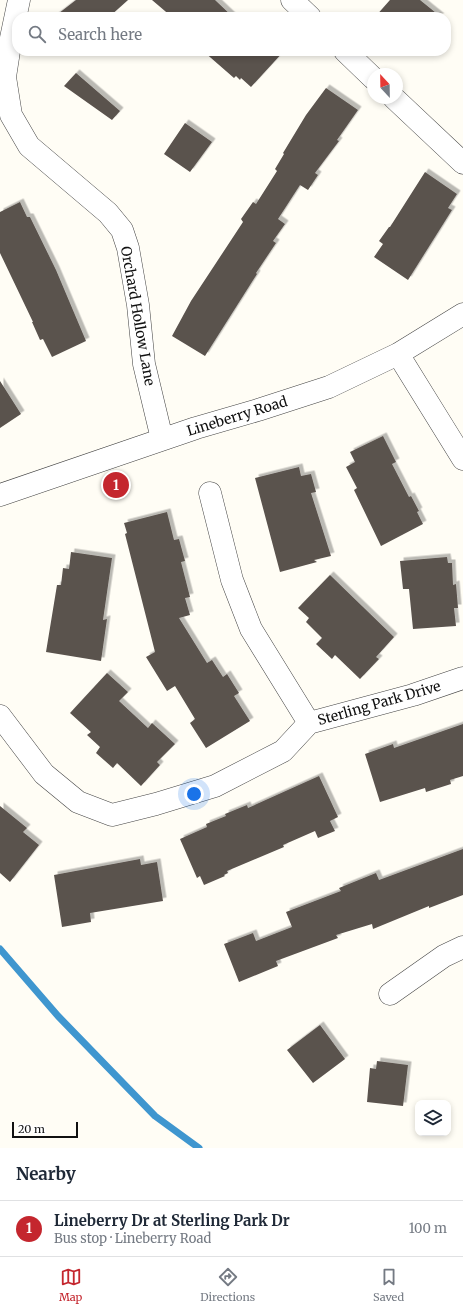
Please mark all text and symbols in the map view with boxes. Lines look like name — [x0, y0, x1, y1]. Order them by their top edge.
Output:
search box — [12, 12, 451, 56]
icon: search — [26, 23, 48, 45]
text: Search here — [58, 25, 142, 44]
north arrow — [367, 68, 403, 104]
street label: Orchard Hollow Lane — [117, 245, 159, 387]
street label: Lineberry Road — [185, 392, 290, 440]
pin: 1 — [103, 470, 129, 500]
street label: Sterling Park Drive — [315, 677, 443, 729]
your location — [184, 784, 204, 804]
map controls — [415, 1100, 451, 1136]
button: layers — [415, 1100, 451, 1136]
scale bar — [12, 1120, 78, 1139]
text: 20 m — [18, 1122, 45, 1136]
text: Nearby — [16, 1163, 76, 1185]
text: Lineberry Dr at Sterling Park Dr — [54, 1211, 290, 1230]
text: 1 — [26, 1220, 32, 1237]
text: 100 m — [409, 1220, 447, 1237]
text: Bus stop · Lineberry Road — [54, 1230, 211, 1247]
tab: Map — [59, 1266, 82, 1304]
tab: Directions — [200, 1266, 255, 1304]
tab: Saved — [373, 1266, 404, 1304]

